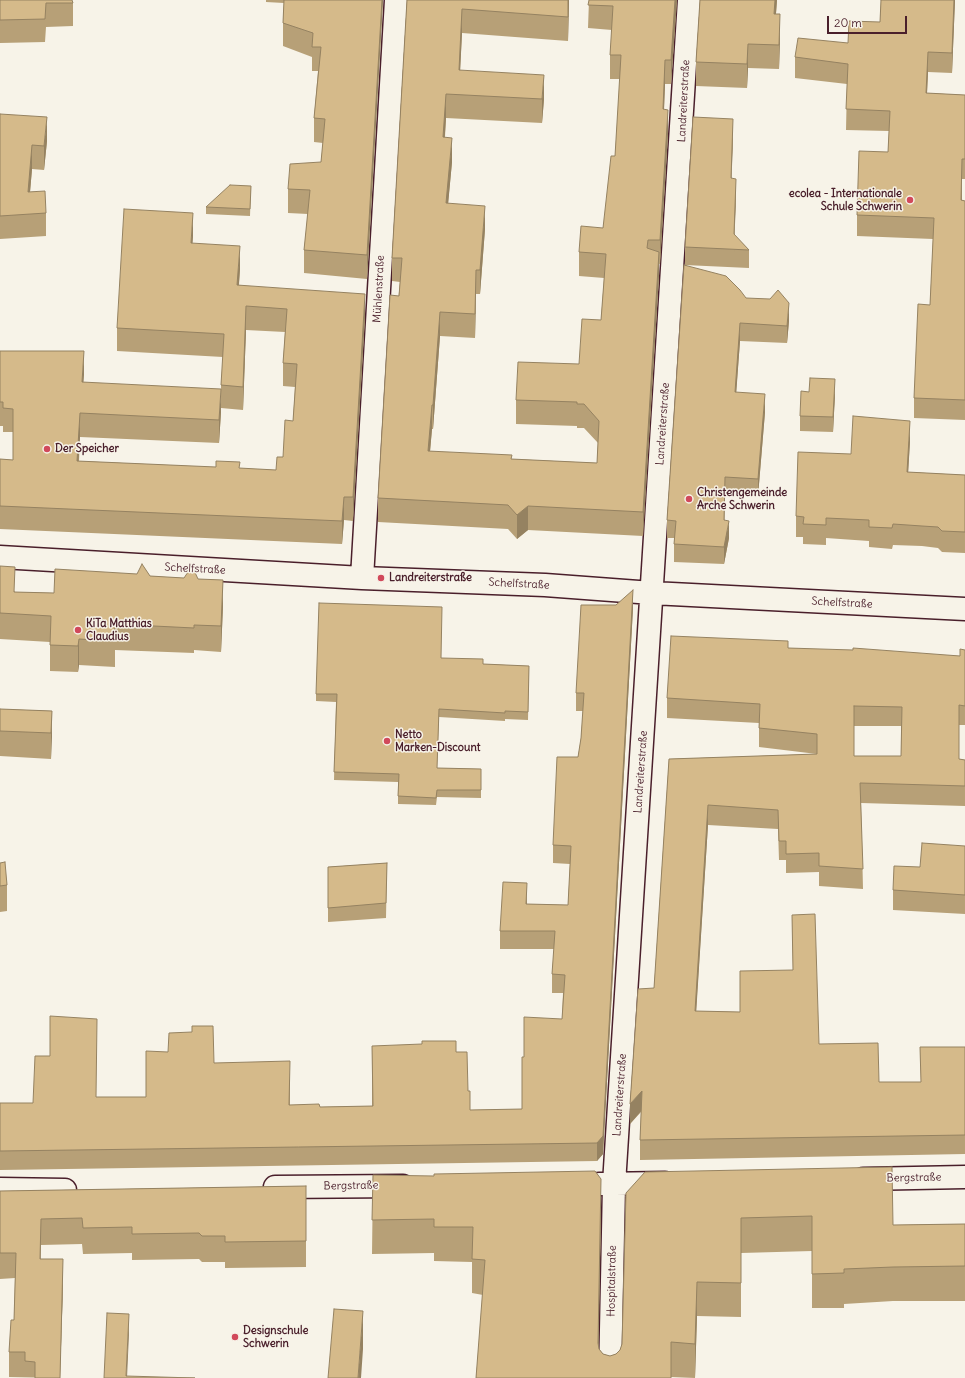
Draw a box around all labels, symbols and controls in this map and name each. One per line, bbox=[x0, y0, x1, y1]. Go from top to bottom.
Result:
scale bar bbox=[829, 8, 909, 34]
text: 20 m bbox=[834, 15, 862, 30]
street label: Landreiterstraße bbox=[675, 59, 693, 143]
place label: ecolea - Internationale Schule Schwerin bbox=[789, 187, 902, 213]
marker: ecolea - Internationale Schule Schwerin bbox=[905, 195, 915, 205]
street label: Mühlenstraße bbox=[371, 255, 387, 323]
street label: Landreiterstraße bbox=[654, 382, 672, 466]
place label: Der Speicher bbox=[55, 442, 119, 456]
marker: Der Speicher bbox=[42, 444, 52, 454]
place label: Christengemeinde Arche Schwerin bbox=[697, 486, 787, 512]
marker: Christengemeinde Arche Schwerin bbox=[684, 494, 694, 504]
street label: Schelfstraße bbox=[164, 561, 226, 577]
place label: Landreiterstraße bbox=[389, 571, 472, 585]
marker: Landreiterstraße bbox=[376, 573, 386, 583]
street label: Schelfstraße bbox=[488, 576, 550, 592]
street label: Schelfstraße bbox=[811, 595, 873, 611]
place label: KiTa Matthias Claudius bbox=[86, 617, 152, 643]
marker: KiTa Matthias Claudius bbox=[73, 625, 83, 635]
place label: Netto Marken-Discount bbox=[395, 728, 480, 754]
street label: Landreiterstraße bbox=[632, 730, 650, 814]
marker: Netto Marken-Discount bbox=[382, 736, 392, 746]
street label: Landreiterstraße bbox=[611, 1053, 629, 1137]
street label: Bergstraße bbox=[886, 1171, 942, 1185]
street label: Bergstraße bbox=[323, 1179, 379, 1193]
street label: Hospitalstraße bbox=[605, 1245, 619, 1317]
place label: Designschule Schwerin bbox=[243, 1324, 308, 1350]
marker: Designschule Schwerin bbox=[230, 1332, 240, 1342]

